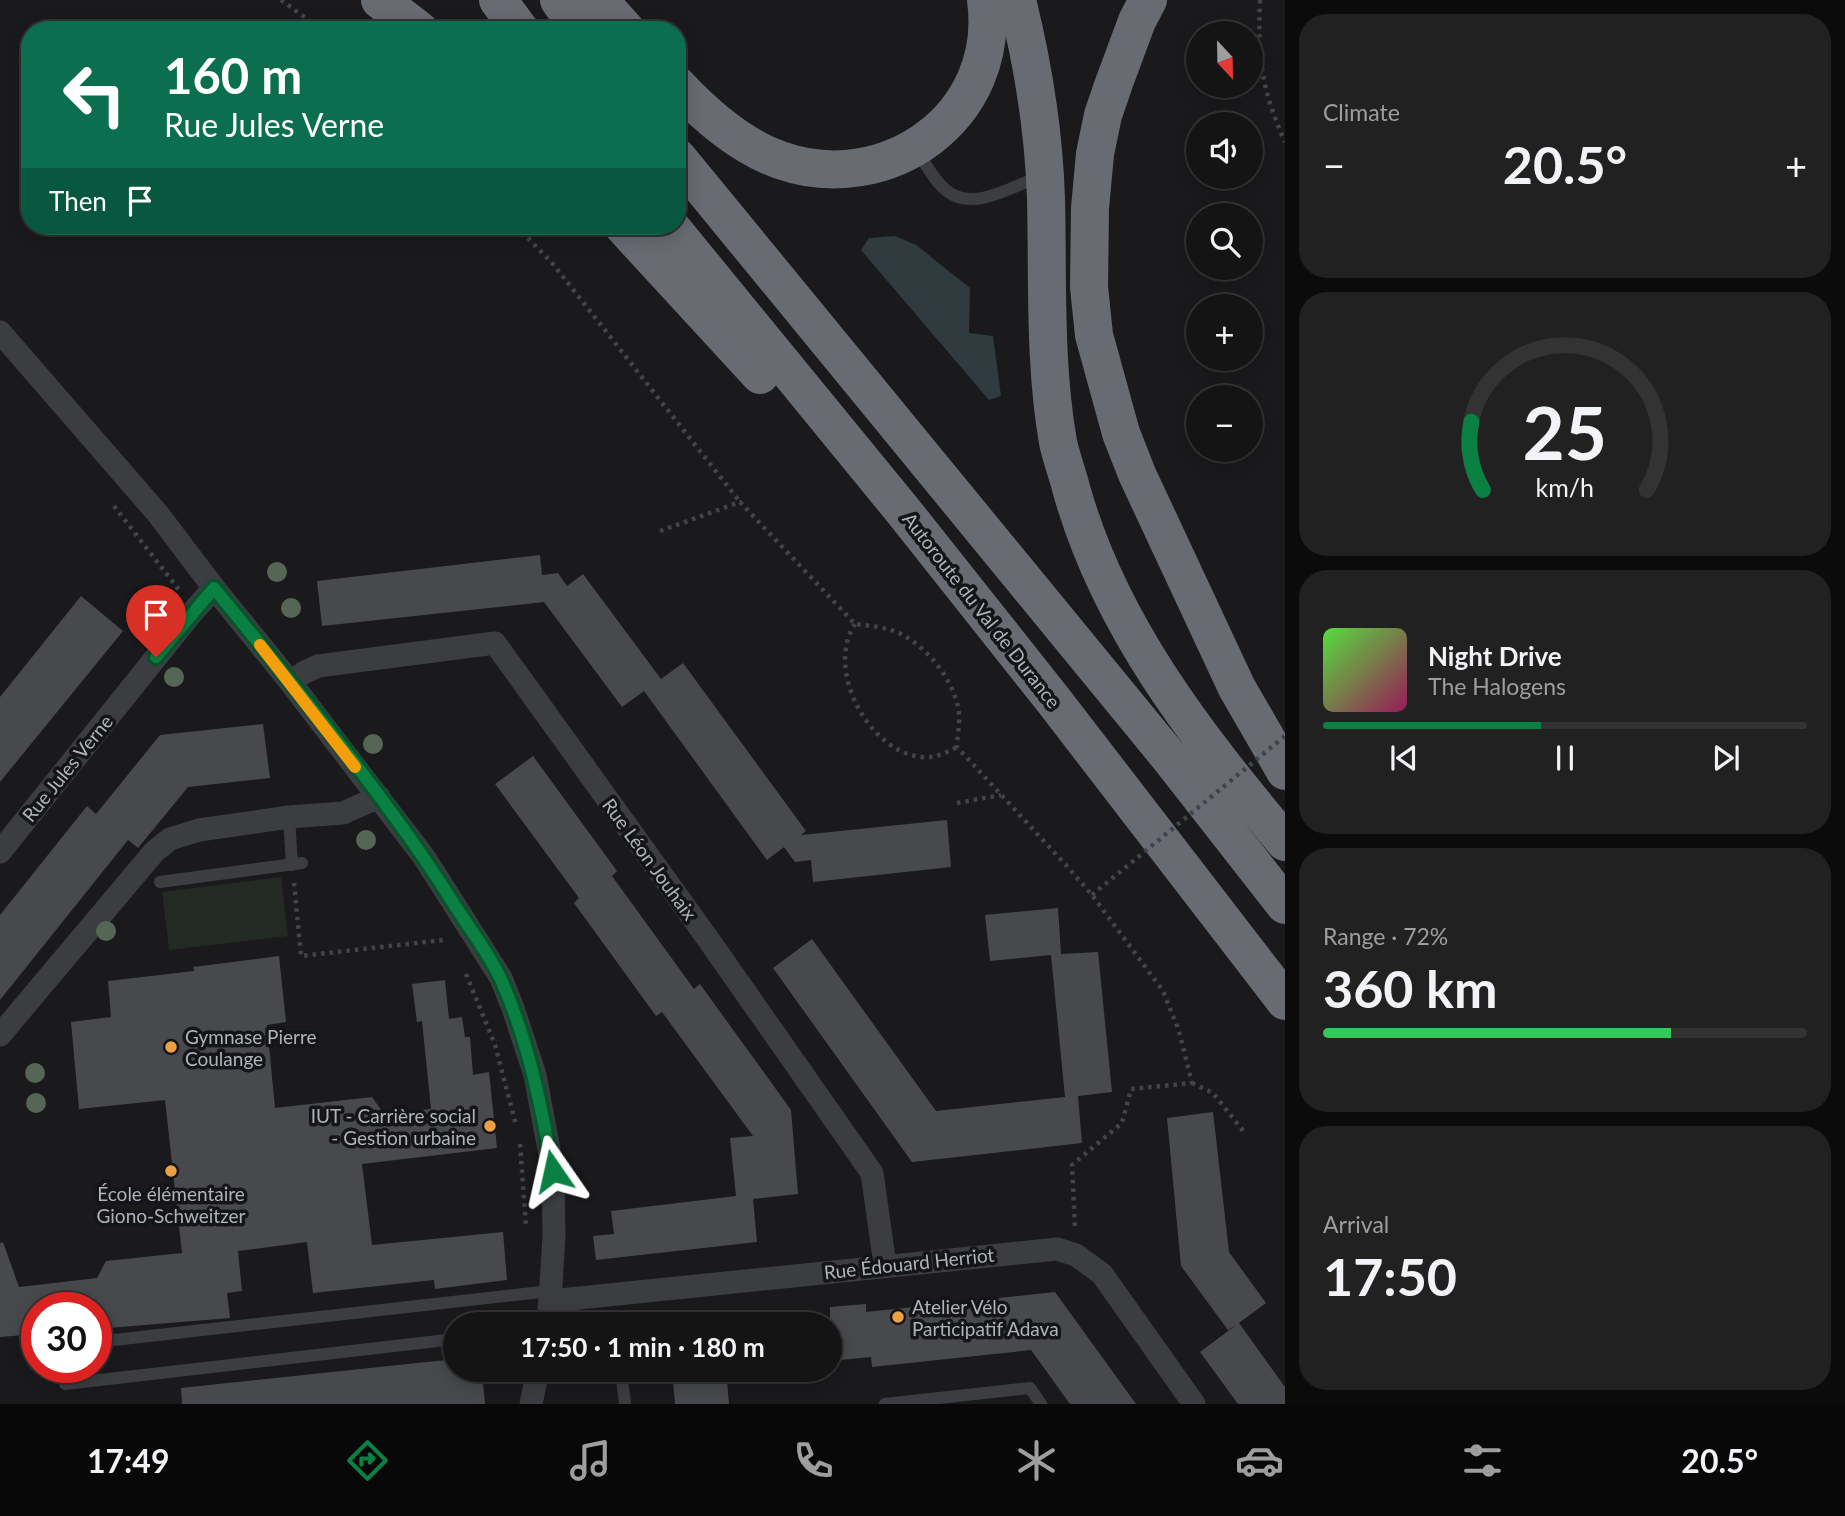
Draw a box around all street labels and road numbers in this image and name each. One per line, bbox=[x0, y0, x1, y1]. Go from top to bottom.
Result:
street label: Autoroute du Val de Durance bbox=[898, 508, 1066, 712]
street label: Rue Jules Verne bbox=[17, 710, 117, 826]
street label: Rue Léon Jouhaix bbox=[598, 794, 702, 925]
street label: Rue Édouard Herriot bbox=[823, 1243, 995, 1283]

